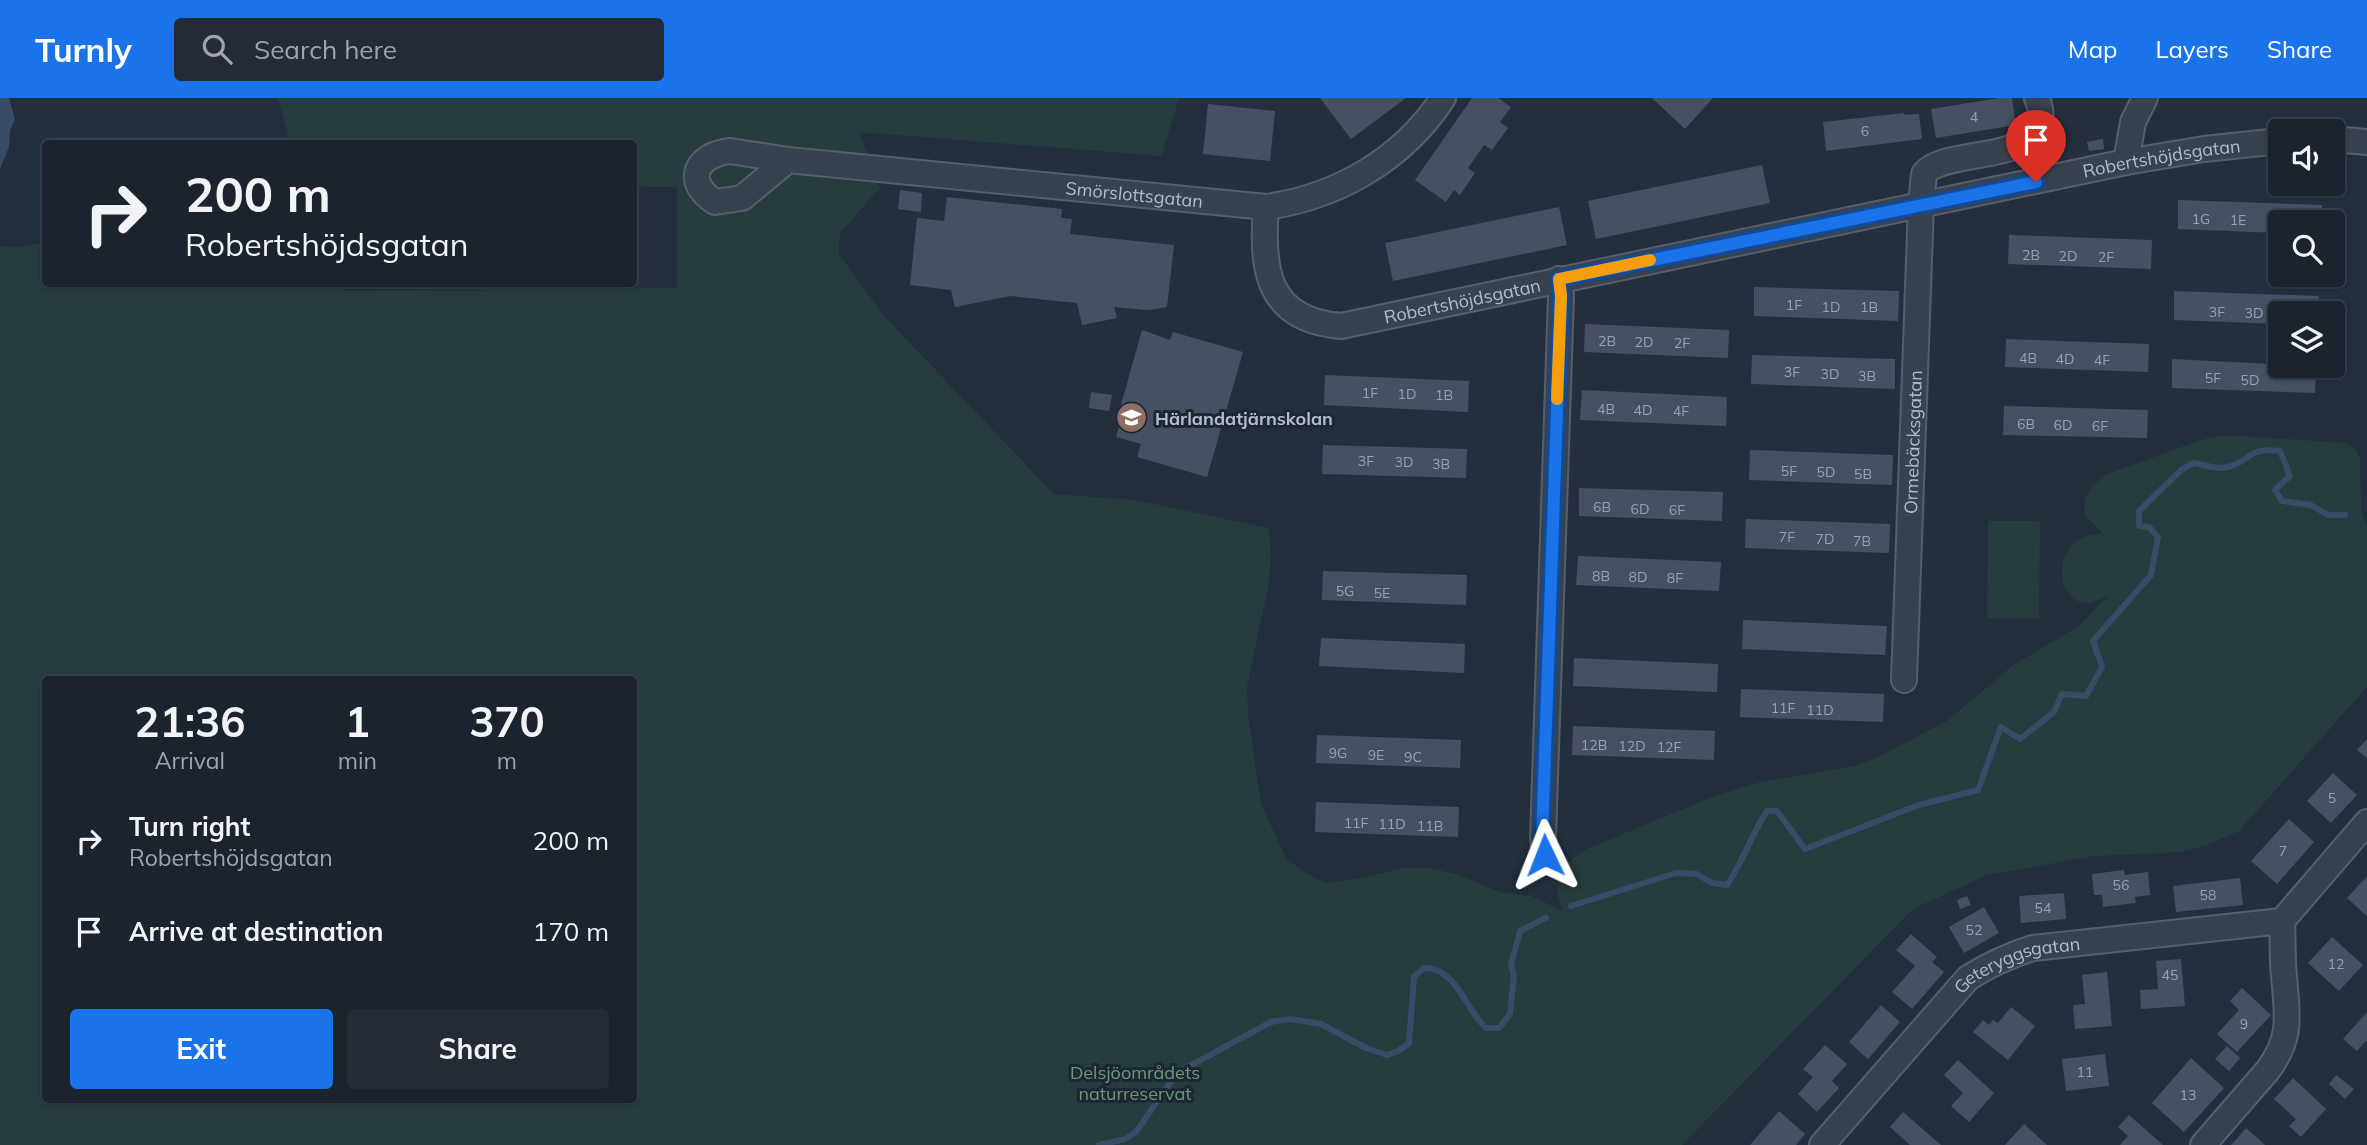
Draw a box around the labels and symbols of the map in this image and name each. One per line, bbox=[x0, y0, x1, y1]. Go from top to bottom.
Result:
house number: 4 bbox=[1970, 108, 1979, 126]
pin bbox=[2006, 110, 2066, 182]
house number: 6 bbox=[1861, 122, 1869, 140]
street label: Robertshöjdsgatan bbox=[2081, 134, 2242, 182]
street label: Smörslottsgatan bbox=[1065, 176, 1204, 212]
house number: 1G bbox=[2192, 210, 2210, 228]
house number: 1E bbox=[2230, 211, 2246, 229]
house number: 2B bbox=[2022, 246, 2040, 264]
house number: 2D bbox=[2059, 247, 2077, 265]
house number: 2F bbox=[2098, 248, 2114, 266]
street label: Robertshöjdsgatan bbox=[1382, 273, 1543, 328]
house number: 1F bbox=[1786, 296, 1802, 314]
house number: 1D bbox=[1822, 298, 1840, 316]
house number: 1B bbox=[1860, 298, 1878, 316]
house number: 3F bbox=[2209, 303, 2225, 321]
house number: 3D bbox=[2245, 304, 2263, 322]
house number: 2B bbox=[1598, 332, 1616, 350]
house number: 2D bbox=[1635, 333, 1653, 351]
house number: 2F bbox=[1674, 334, 1690, 352]
house number: 4B bbox=[2019, 349, 2037, 367]
house number: 4D bbox=[2056, 350, 2074, 368]
house number: 4F bbox=[2094, 351, 2110, 369]
house number: 3F bbox=[1784, 363, 1800, 381]
house number: 3D bbox=[1821, 365, 1839, 383]
house number: 3B bbox=[1858, 367, 1876, 385]
house number: 5F bbox=[2205, 369, 2221, 387]
street label: Ormebäcksgatan bbox=[1898, 370, 1927, 515]
house number: 5D bbox=[2241, 371, 2259, 389]
house number: 1F bbox=[1362, 384, 1378, 402]
house number: 1D bbox=[1398, 385, 1416, 403]
house number: 1B bbox=[1435, 386, 1453, 404]
house number: 4B bbox=[1597, 400, 1615, 418]
school or university icon: Härlandatjärnskolan bbox=[1115, 401, 1149, 435]
house number: 4D bbox=[1634, 401, 1652, 419]
house number: 4F bbox=[1673, 402, 1689, 420]
place label: Härlandatjärnskolan bbox=[1155, 407, 1333, 430]
house number: 6B bbox=[2017, 415, 2035, 433]
house number: 6D bbox=[2054, 416, 2072, 434]
house number: 6F bbox=[2092, 417, 2108, 435]
house number: 3F bbox=[1358, 452, 1374, 470]
house number: 3D bbox=[1395, 453, 1413, 471]
house number: 3B bbox=[1432, 455, 1450, 473]
house number: 5F bbox=[1781, 462, 1797, 480]
house number: 5D bbox=[1817, 463, 1835, 481]
house number: 5B bbox=[1854, 465, 1872, 483]
house number: 6B bbox=[1593, 498, 1611, 516]
house number: 6D bbox=[1631, 500, 1649, 518]
house number: 6F bbox=[1669, 501, 1685, 519]
house number: 7F bbox=[1779, 528, 1795, 546]
house number: 7D bbox=[1816, 530, 1834, 548]
house number: 7B bbox=[1853, 532, 1871, 550]
house number: 8B bbox=[1592, 567, 1610, 585]
house number: 8D bbox=[1629, 568, 1647, 586]
house number: 8F bbox=[1667, 569, 1683, 587]
house number: 5G bbox=[1336, 582, 1354, 600]
house number: 5E bbox=[1374, 584, 1390, 602]
house number: 11F bbox=[1771, 699, 1795, 717]
house number: 11D bbox=[1806, 701, 1834, 719]
house number: 12B bbox=[1581, 736, 1607, 754]
house number: 12D bbox=[1618, 737, 1646, 755]
house number: 12F bbox=[1657, 738, 1681, 756]
house number: 9G bbox=[1329, 744, 1347, 762]
house number: 9E bbox=[1368, 746, 1384, 764]
house number: 9C bbox=[1404, 748, 1422, 766]
house number: 5 bbox=[2328, 789, 2336, 807]
house number: 11F bbox=[1344, 814, 1368, 832]
house number: 11D bbox=[1378, 815, 1406, 833]
house number: 11B bbox=[1417, 817, 1443, 835]
position arrow bbox=[1508, 818, 1582, 892]
house number: 7 bbox=[2279, 842, 2287, 860]
house number: 56 bbox=[2113, 876, 2129, 894]
house number: 58 bbox=[2200, 886, 2216, 904]
house number: 54 bbox=[2035, 899, 2052, 917]
house number: 52 bbox=[1966, 921, 1982, 939]
street label: Geteryggsgatan bbox=[1948, 931, 2081, 998]
house number: 12 bbox=[2328, 955, 2344, 973]
house number: 45 bbox=[2162, 966, 2178, 984]
house number: 9 bbox=[2240, 1015, 2248, 1033]
park label: Delsjöområdets naturreservat bbox=[1070, 1061, 1200, 1105]
house number: 11 bbox=[2077, 1063, 2093, 1081]
house number: 13 bbox=[2180, 1086, 2196, 1104]

